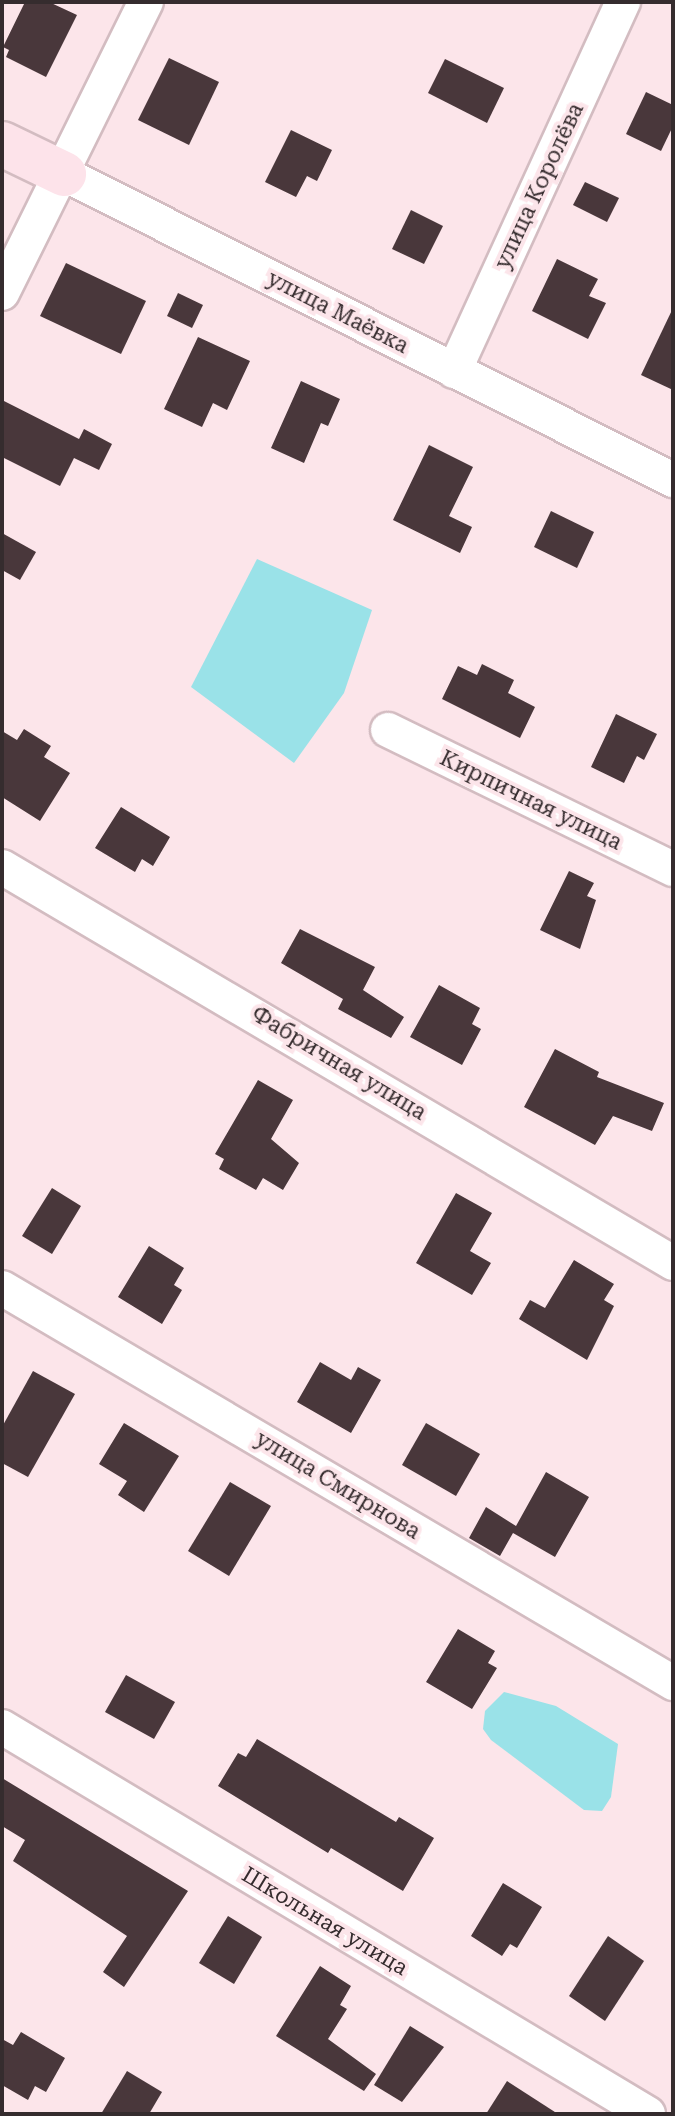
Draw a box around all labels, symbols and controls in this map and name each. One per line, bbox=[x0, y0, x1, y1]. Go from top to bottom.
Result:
street label: улица Королёва bbox=[489, 99, 589, 273]
street label: улица Маёвка bbox=[263, 265, 413, 359]
street label: Кирпичная улица bbox=[436, 744, 626, 856]
street label: Фабричная улица bbox=[247, 1000, 431, 1126]
street label: улица Смирнова bbox=[251, 1425, 425, 1545]
street label: Школьная улица bbox=[237, 1861, 413, 1981]

